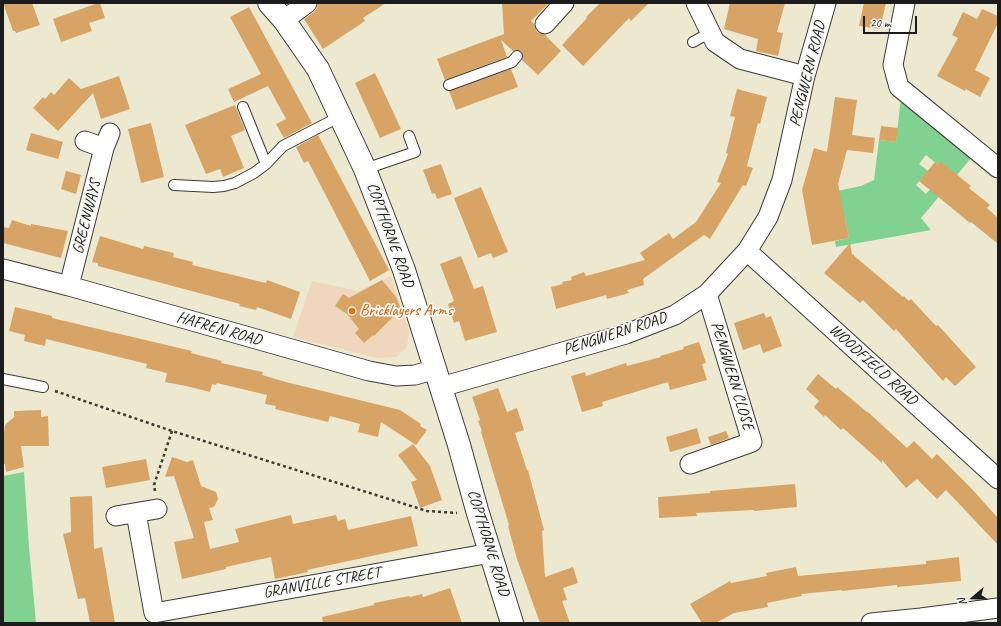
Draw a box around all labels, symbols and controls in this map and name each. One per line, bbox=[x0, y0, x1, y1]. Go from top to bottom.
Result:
scale bar bbox=[865, 8, 919, 34]
text: 20 m bbox=[870, 15, 890, 31]
street label: PENGWERN ROAD bbox=[786, 19, 830, 129]
street label: GREENWAYS bbox=[69, 178, 105, 256]
street label: COPTHORNE ROAD bbox=[362, 180, 418, 290]
place label: Bricklayers Arms bbox=[360, 301, 452, 321]
marker: Bricklayers Arms bbox=[347, 306, 357, 316]
street label: HAFREN ROAD bbox=[174, 308, 264, 350]
street label: PENGWERN ROAD bbox=[561, 308, 669, 360]
street label: PENGWERN CLOSE bbox=[706, 320, 758, 432]
street label: WOODFIELD ROAD bbox=[825, 320, 921, 410]
street label: COPTHORNE ROAD bbox=[463, 488, 513, 598]
street label: GRANVILLE STREET bbox=[262, 563, 382, 603]
north arrow bbox=[953, 578, 993, 618]
text: N bbox=[954, 597, 969, 608]

